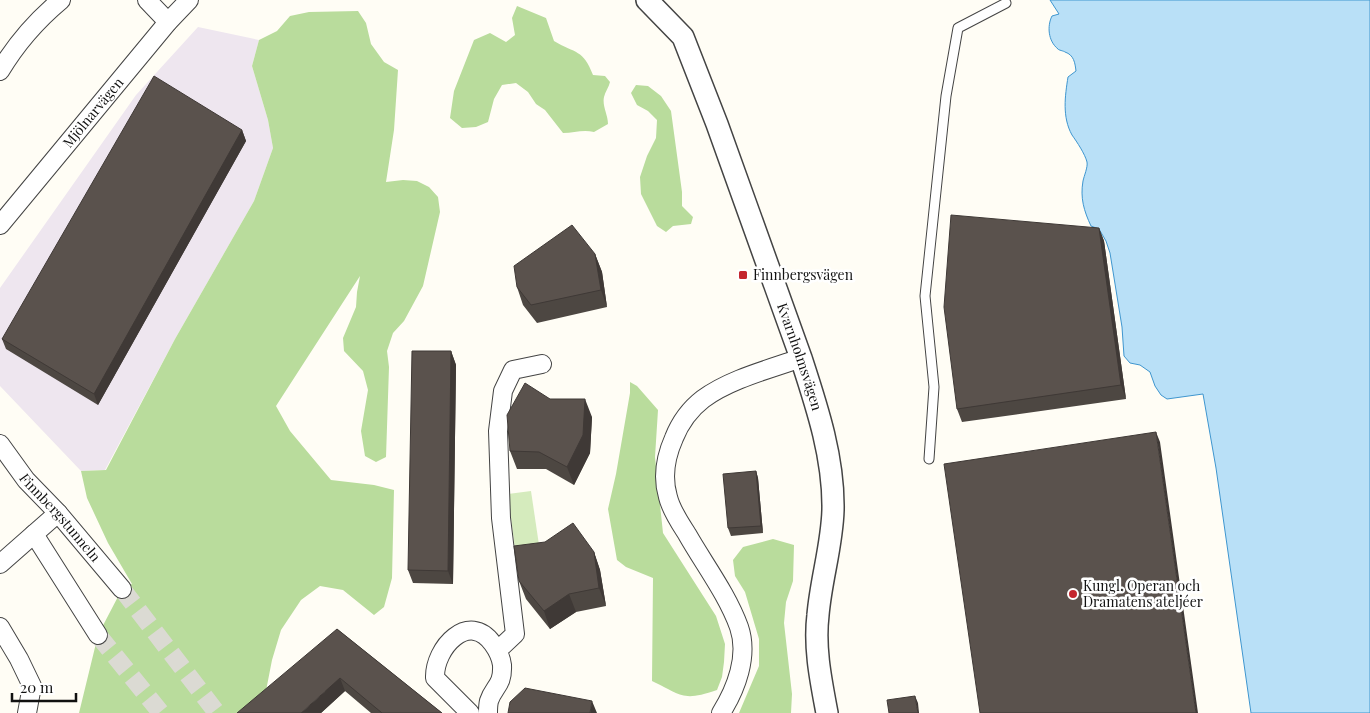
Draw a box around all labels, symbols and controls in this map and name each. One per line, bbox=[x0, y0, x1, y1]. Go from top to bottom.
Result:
street label: Mjölnarvägen bbox=[58, 73, 128, 151]
place label: Finnbergsvägen bbox=[753, 265, 854, 284]
marker: Finnbergsvägen bbox=[737, 269, 749, 281]
street label: Kvarnholmsvägen bbox=[773, 300, 827, 413]
street label: Finnbergstunneln bbox=[15, 469, 105, 566]
place label: Kungl. Operan och Dramatens ateljéer bbox=[1083, 576, 1204, 611]
marker: Kungl. Operan och Dramatens ateljéer bbox=[1067, 588, 1079, 600]
scale bar bbox=[12, 670, 76, 702]
text: 20 m bbox=[20, 677, 54, 697]

